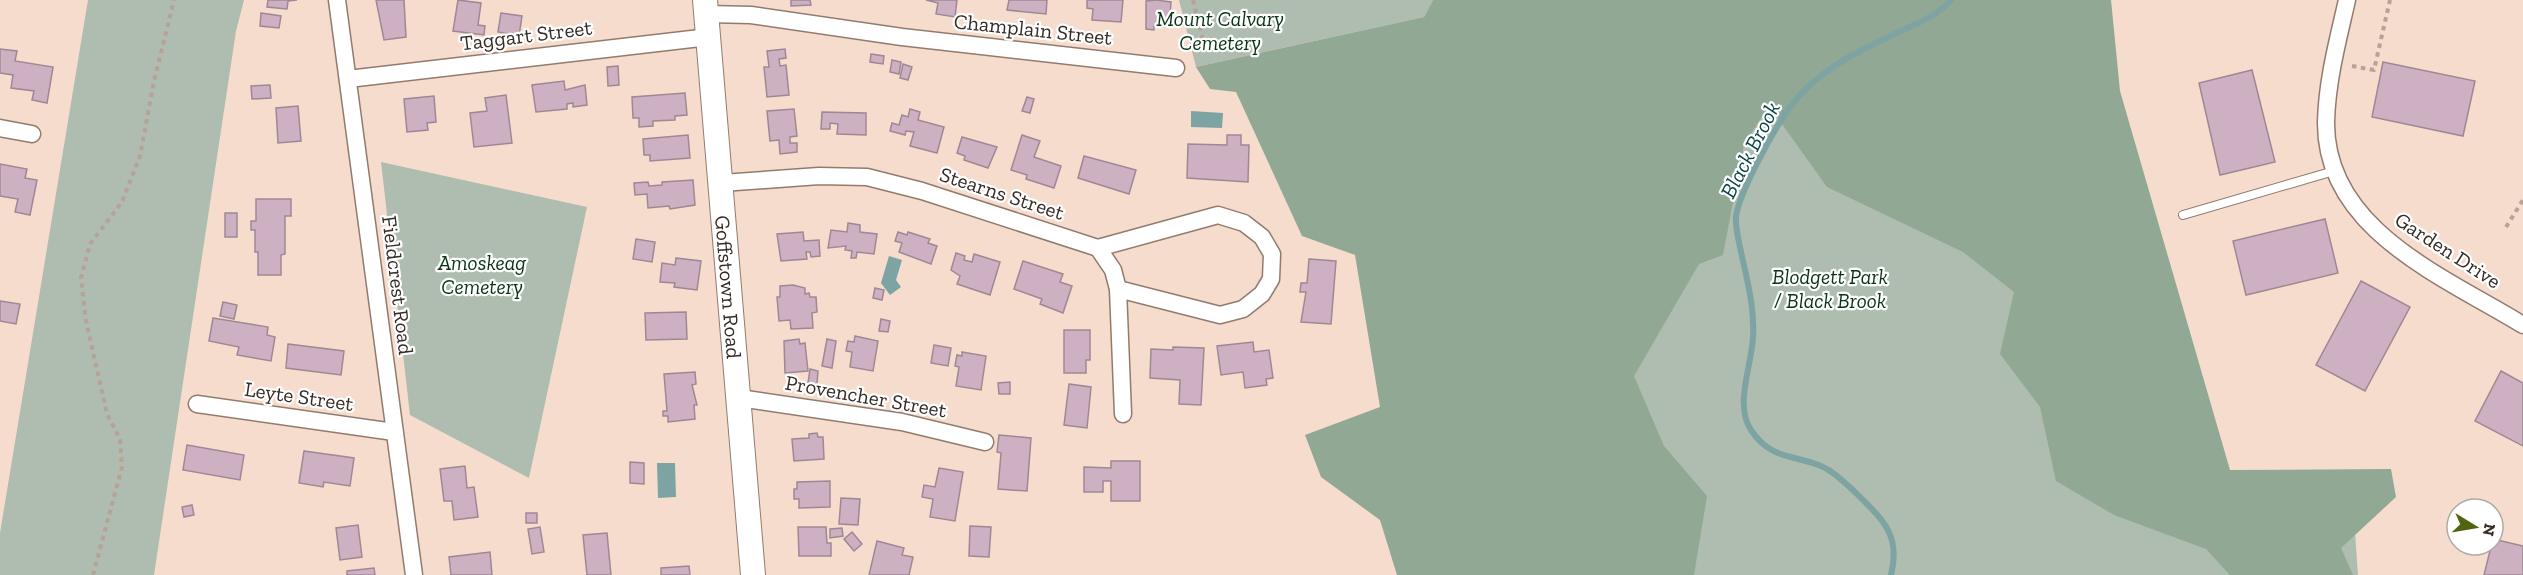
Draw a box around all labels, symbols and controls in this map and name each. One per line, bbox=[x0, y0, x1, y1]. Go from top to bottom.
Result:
park label: Mount Calvary Cemetery bbox=[1156, 6, 1284, 55]
street label: Champlain Street bbox=[953, 8, 1114, 50]
street label: Taggart Street bbox=[459, 14, 593, 55]
water label: Black Brook bbox=[1714, 97, 1786, 203]
street label: Stearns Street bbox=[937, 161, 1067, 225]
street label: Garden Drive bbox=[2390, 207, 2506, 294]
street label: Fieldcrest Road bbox=[377, 214, 419, 356]
street label: Goffstown Road bbox=[711, 214, 747, 360]
park label: Amoskeag Cemetery bbox=[437, 250, 526, 299]
park label: Blodgett Park / Black Brook bbox=[1772, 264, 1888, 313]
street label: Provencher Street bbox=[783, 369, 949, 423]
street label: Leyte Street bbox=[243, 376, 355, 416]
north arrow bbox=[2445, 497, 2505, 557]
text: N bbox=[2479, 522, 2500, 538]

